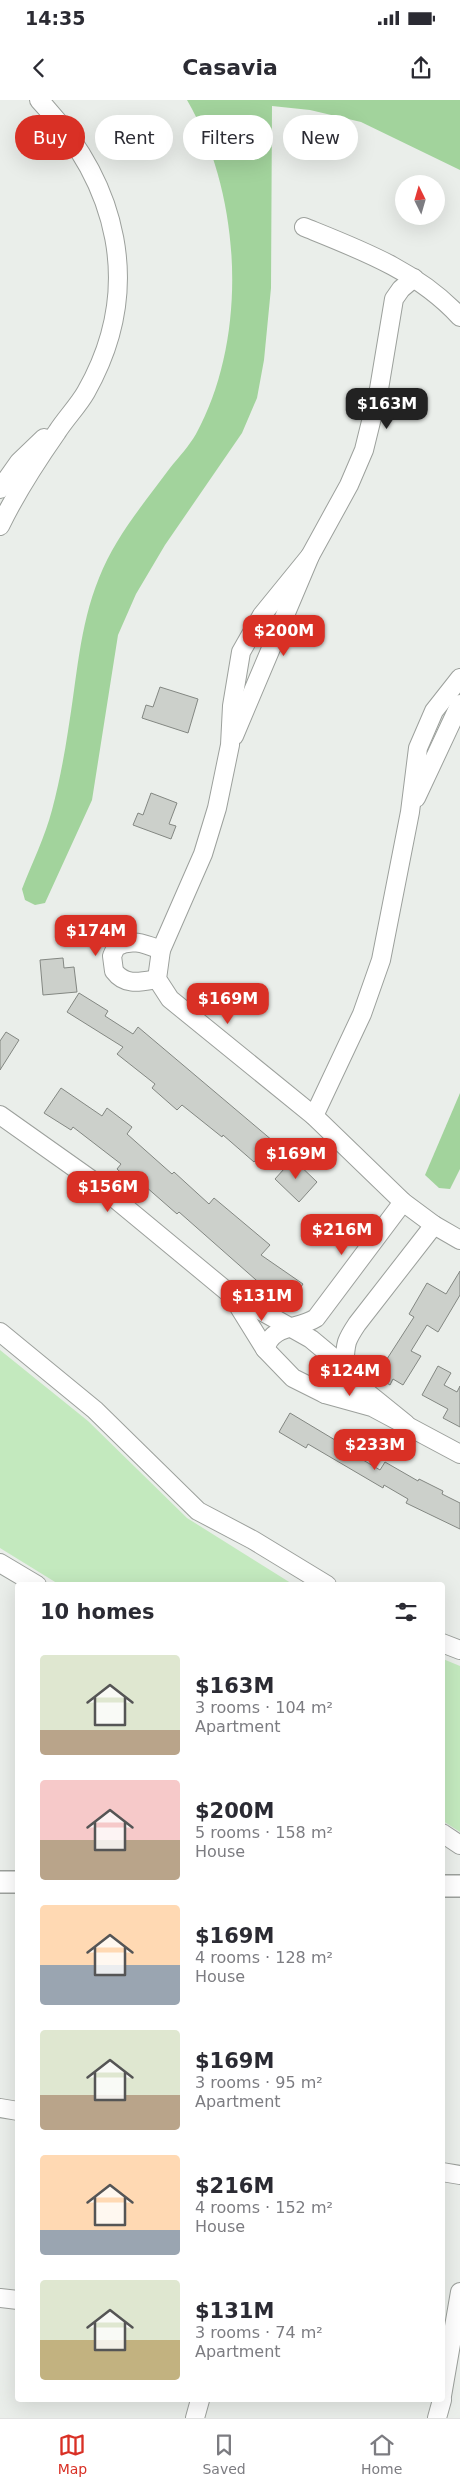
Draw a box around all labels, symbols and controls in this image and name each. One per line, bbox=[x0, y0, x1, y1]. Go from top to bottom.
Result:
text: 14:35 bbox=[25, 7, 85, 29]
icon: back bbox=[25, 54, 53, 82]
icon: share bbox=[407, 54, 435, 82]
text: Casavia bbox=[182, 55, 278, 80]
chip: Buy bbox=[15, 115, 85, 160]
chip: Rent bbox=[95, 115, 173, 160]
chip: Filters bbox=[183, 115, 273, 160]
chip: New bbox=[283, 115, 358, 160]
north arrow bbox=[395, 175, 445, 225]
map controls bbox=[395, 175, 445, 225]
pin: $163M bbox=[352, 388, 422, 430]
text: $163M bbox=[357, 394, 417, 413]
pin: $200M bbox=[249, 614, 319, 657]
text: $200M bbox=[254, 621, 314, 640]
pin: $174M bbox=[61, 914, 131, 957]
text: $174M bbox=[66, 921, 126, 940]
pin: $169M bbox=[193, 982, 263, 1025]
text: $169M bbox=[198, 989, 258, 1008]
pin: $169M bbox=[261, 1138, 331, 1180]
text: $169M bbox=[266, 1144, 326, 1163]
pin: $156M bbox=[73, 1170, 143, 1213]
text: $156M bbox=[78, 1177, 138, 1196]
pin: $216M bbox=[307, 1214, 377, 1256]
text: $216M bbox=[312, 1220, 372, 1239]
pin: $131M bbox=[227, 1280, 297, 1322]
text: $131M bbox=[232, 1286, 292, 1305]
pin: $124M bbox=[315, 1354, 385, 1397]
text: $124M bbox=[320, 1361, 380, 1380]
pin: $233M bbox=[340, 1428, 410, 1471]
text: $233M bbox=[345, 1435, 405, 1454]
icon: filters bbox=[392, 1598, 420, 1626]
text: 10 homes bbox=[40, 1600, 155, 1624]
text: $163M bbox=[195, 1674, 274, 1698]
icon: home bbox=[80, 1675, 140, 1735]
text: 3 rooms · 104 m² bbox=[195, 1698, 333, 1717]
text: Apartment bbox=[195, 1717, 281, 1736]
text: $200M bbox=[195, 1799, 274, 1823]
icon: home bbox=[80, 1800, 140, 1860]
text: 5 rooms · 158 m² bbox=[195, 1823, 333, 1842]
text: House bbox=[195, 1842, 245, 1861]
text: $169M bbox=[195, 1924, 274, 1948]
icon: home bbox=[80, 1925, 140, 1985]
text: 4 rooms · 128 m² bbox=[195, 1948, 333, 1967]
text: House bbox=[195, 1967, 245, 1986]
text: $169M bbox=[195, 2049, 274, 2073]
icon: home bbox=[80, 2050, 140, 2110]
text: 3 rooms · 95 m² bbox=[195, 2073, 323, 2092]
text: Apartment bbox=[195, 2092, 281, 2111]
text: $216M bbox=[195, 2174, 274, 2198]
icon: home bbox=[80, 2175, 140, 2235]
text: 4 rooms · 152 m² bbox=[195, 2198, 333, 2217]
text: House bbox=[195, 2217, 245, 2236]
text: $131M bbox=[195, 2299, 274, 2323]
icon: home bbox=[80, 2300, 140, 2360]
text: 3 rooms · 74 m² bbox=[195, 2323, 323, 2342]
text: Apartment bbox=[195, 2342, 281, 2361]
tab: Map bbox=[58, 2431, 87, 2477]
tab: Saved bbox=[202, 2431, 246, 2477]
tab: Home bbox=[361, 2431, 402, 2477]

